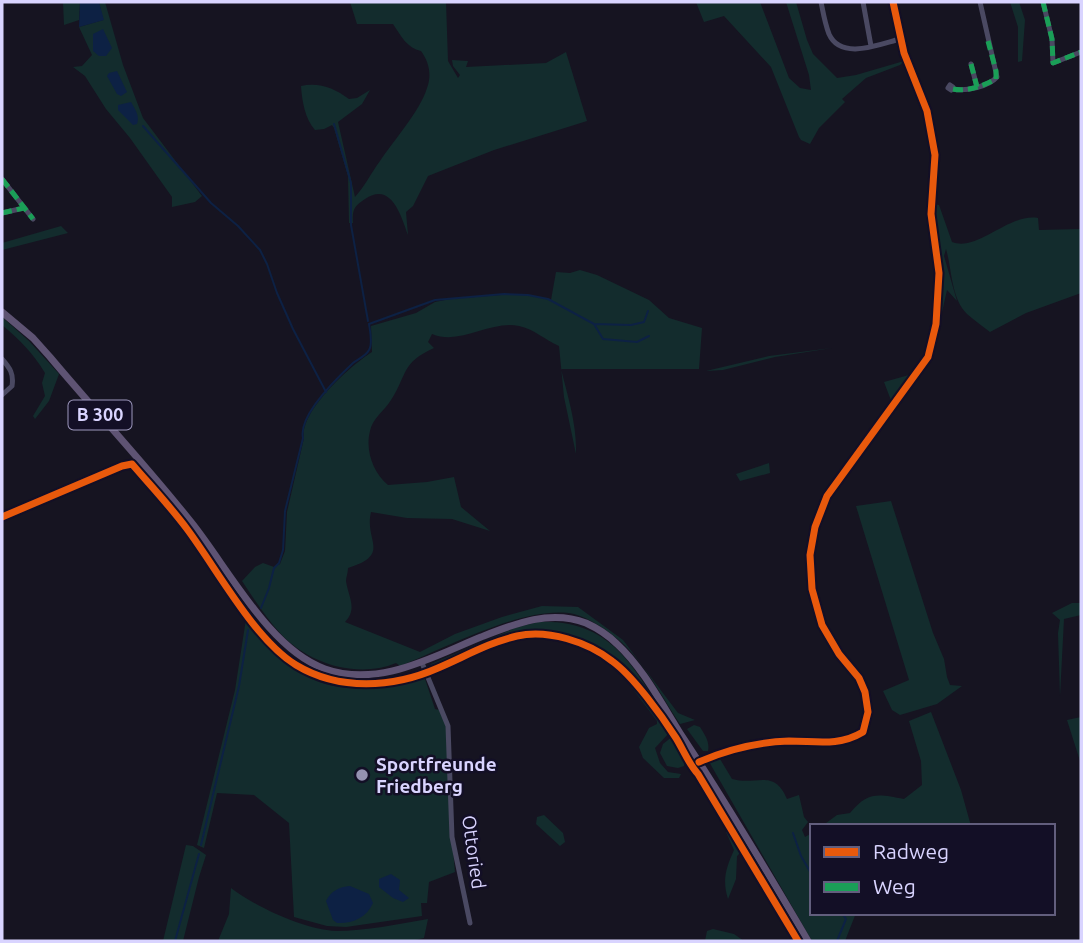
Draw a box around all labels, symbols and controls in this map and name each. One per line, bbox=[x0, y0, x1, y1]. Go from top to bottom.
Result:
road number: B 300 bbox=[68, 400, 132, 430]
place label: Sportfreunde Friedberg bbox=[376, 753, 497, 797]
marker: Sportfreunde Friedberg bbox=[354, 767, 370, 783]
street label: Ottoried bbox=[458, 814, 490, 890]
legend bbox=[810, 824, 1055, 915]
text: Radweg bbox=[873, 839, 949, 863]
text: Weg bbox=[873, 874, 916, 898]

